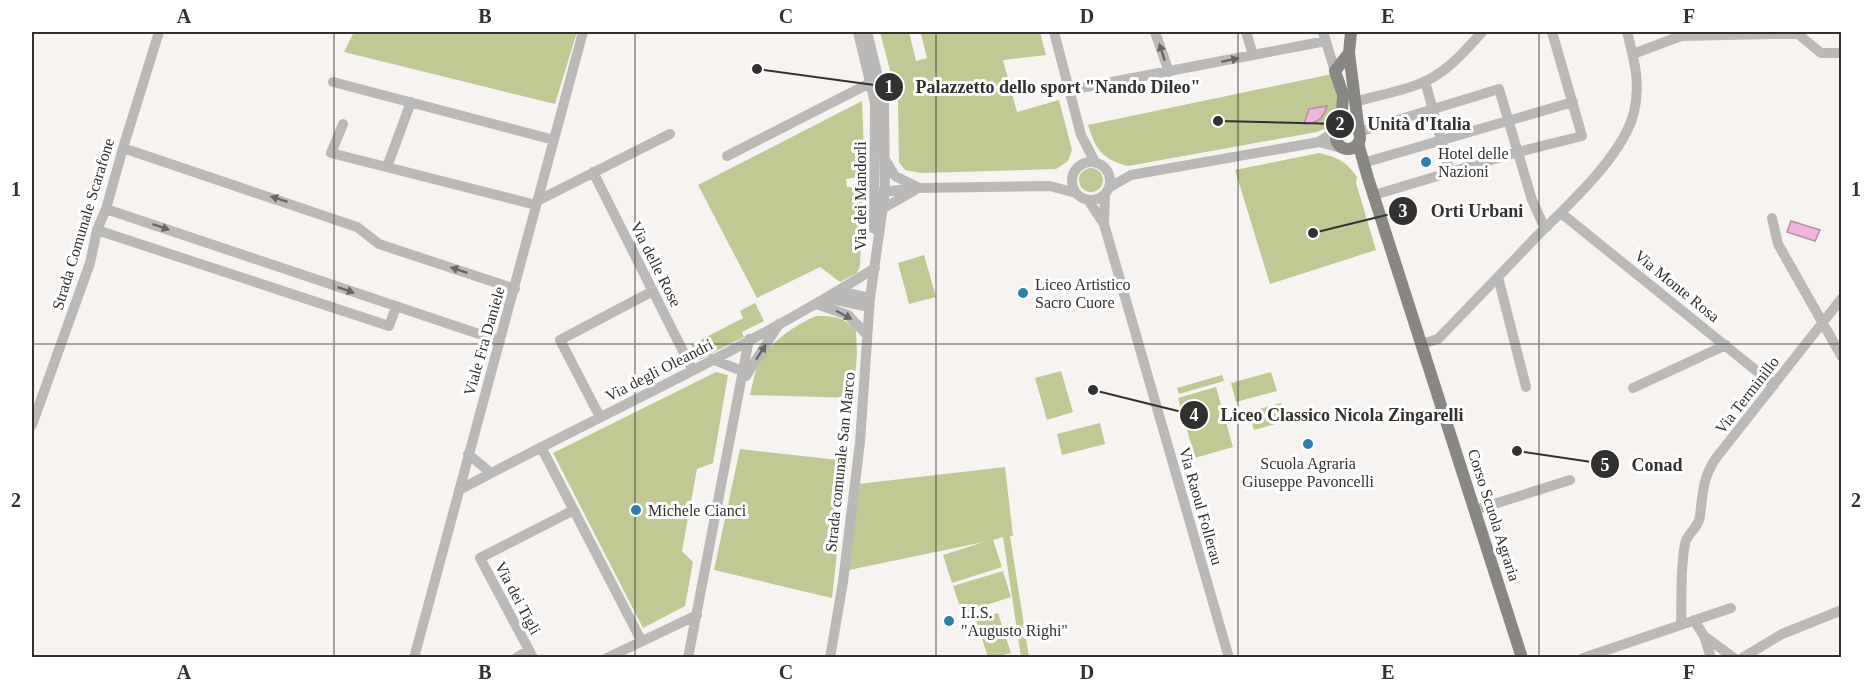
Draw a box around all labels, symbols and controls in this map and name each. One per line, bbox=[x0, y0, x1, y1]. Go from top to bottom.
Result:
text: A bbox=[177, 5, 192, 27]
text: B bbox=[478, 5, 492, 27]
text: C bbox=[779, 5, 793, 27]
text: D bbox=[1080, 5, 1094, 27]
text: E bbox=[1381, 5, 1395, 27]
text: F bbox=[1683, 5, 1695, 27]
one-way arrow bbox=[1157, 43, 1166, 61]
one-way arrow bbox=[1221, 54, 1240, 64]
callout: Palazzetto dello sport "Nando Dileo" bbox=[874, 69, 1213, 105]
text: 1 bbox=[885, 77, 894, 97]
text: Palazzetto dello sport "Nando Dileo" bbox=[916, 77, 1200, 97]
callout: Unità d'Italia bbox=[1325, 106, 1483, 142]
text: 2 bbox=[1336, 114, 1345, 134]
text: Unità d'Italia bbox=[1367, 114, 1471, 134]
street label: Strada Comunale Scarafone bbox=[49, 136, 117, 312]
street label: Via dei Mandorli bbox=[852, 141, 869, 251]
place label: Hotel delle Nazioni bbox=[1438, 145, 1509, 180]
marker: Hotel delle Nazioni bbox=[1419, 155, 1433, 169]
text: 1 bbox=[11, 178, 21, 200]
text: 1 bbox=[1851, 178, 1861, 200]
callout: Orti Urbani bbox=[1388, 193, 1535, 229]
one-way arrow bbox=[270, 194, 288, 204]
text: 3 bbox=[1399, 201, 1408, 221]
text: Orti Urbani bbox=[1431, 201, 1523, 221]
street label: Via delle Rose bbox=[627, 219, 685, 309]
one-way arrow bbox=[152, 223, 170, 233]
street label: Via Monte Rosa bbox=[1631, 247, 1723, 325]
one-way arrow bbox=[450, 265, 468, 275]
place label: Liceo Artistico Sacro Cuore bbox=[1035, 276, 1131, 311]
street label: Viale Fra Daniele bbox=[460, 284, 508, 398]
one-way arrow bbox=[337, 286, 355, 296]
marker: Liceo Artistico Sacro Cuore bbox=[1016, 286, 1030, 300]
one-way arrow bbox=[835, 310, 853, 320]
street label: Via degli Oleandri bbox=[603, 335, 716, 405]
one-way arrow bbox=[755, 344, 766, 360]
street label: Via Terminillo bbox=[1712, 353, 1782, 437]
street label: Strada comunale San Marco bbox=[822, 371, 858, 553]
callout: Liceo Classico Nicola Zingarelli bbox=[1179, 397, 1476, 433]
text: 4 bbox=[1190, 405, 1199, 425]
text: Liceo Classico Nicola Zingarelli bbox=[1220, 405, 1464, 425]
marker: Scuola Agraria Giuseppe Pavoncelli bbox=[1301, 437, 1315, 451]
street label: Via Raoul Follerau bbox=[1176, 445, 1226, 567]
callout: Conad bbox=[1590, 446, 1695, 482]
street label: Corso Scuola Agraria bbox=[1464, 447, 1523, 583]
place label: Scuola Agraria Giuseppe Pavoncelli bbox=[1242, 455, 1375, 491]
text: 5 bbox=[1601, 455, 1610, 475]
text: Conad bbox=[1631, 455, 1683, 475]
text: 2 bbox=[11, 489, 21, 511]
text: 2 bbox=[1851, 489, 1861, 511]
place label: Michele Cianci bbox=[648, 502, 747, 519]
marker: Michele Cianci bbox=[629, 503, 643, 517]
street label: Via dei Tigli bbox=[491, 559, 545, 638]
place label: I.I.S. "Augusto Righi" bbox=[961, 604, 1068, 640]
marker: I.I.S. "Augusto Righi" bbox=[942, 614, 956, 628]
text: A bbox=[177, 661, 192, 683]
text: B bbox=[478, 661, 492, 683]
text: C bbox=[779, 661, 793, 683]
text: D bbox=[1080, 661, 1094, 683]
text: E bbox=[1381, 661, 1395, 683]
text: F bbox=[1683, 661, 1695, 683]

